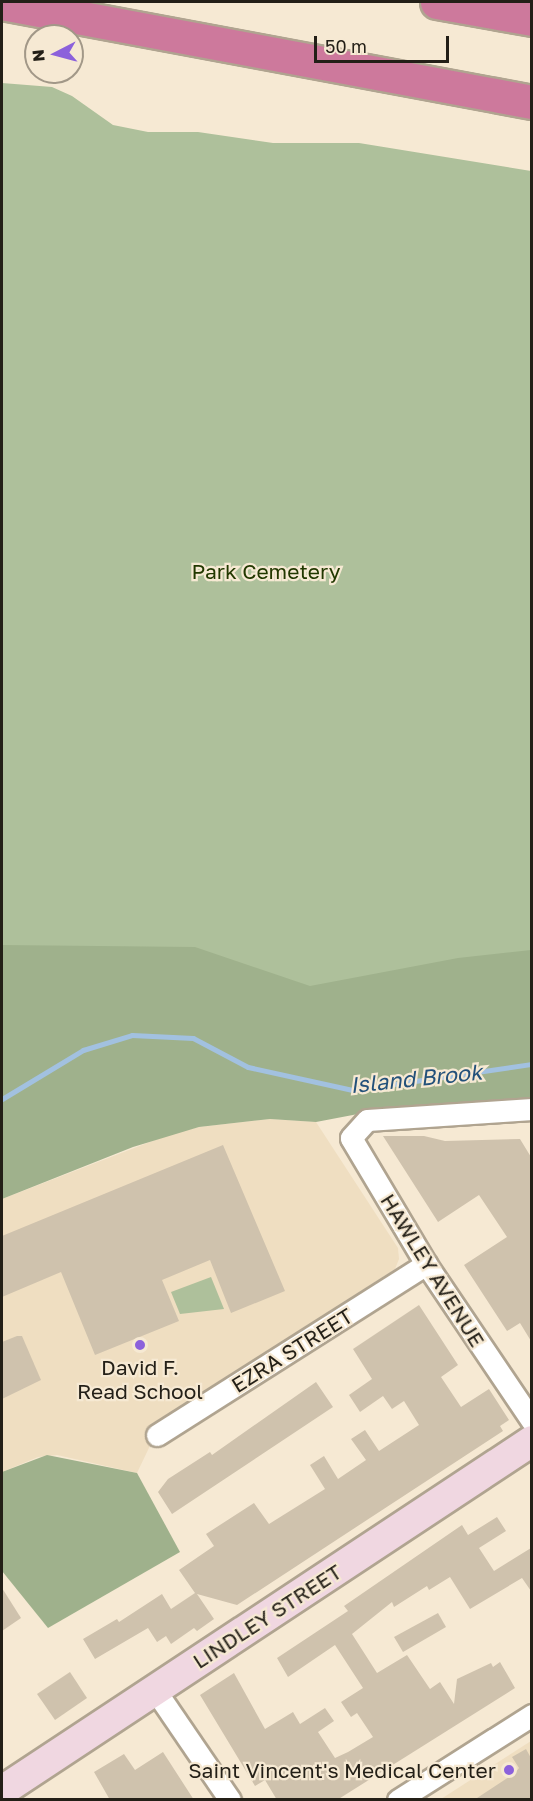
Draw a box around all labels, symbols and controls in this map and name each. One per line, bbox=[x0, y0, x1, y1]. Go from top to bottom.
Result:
north arrow bbox=[24, 24, 84, 84]
scale bar bbox=[317, 24, 452, 62]
text: 50 m bbox=[325, 35, 367, 57]
text: N bbox=[28, 49, 49, 63]
park label: Park Cemetery bbox=[191, 558, 341, 584]
water label: Island Brook bbox=[349, 1058, 483, 1098]
street label: HAWLEY AVENUE bbox=[376, 1189, 490, 1351]
street label: EZRA STREET bbox=[227, 1303, 357, 1397]
marker: David F. Read School bbox=[133, 1338, 147, 1352]
place label: David F. Read School bbox=[77, 1354, 203, 1404]
street label: LINDLEY STREET bbox=[188, 1559, 346, 1673]
place label: Saint Vincent's Medical Center bbox=[188, 1757, 496, 1783]
marker: Saint Vincent's Medical Center bbox=[500, 1761, 518, 1779]

